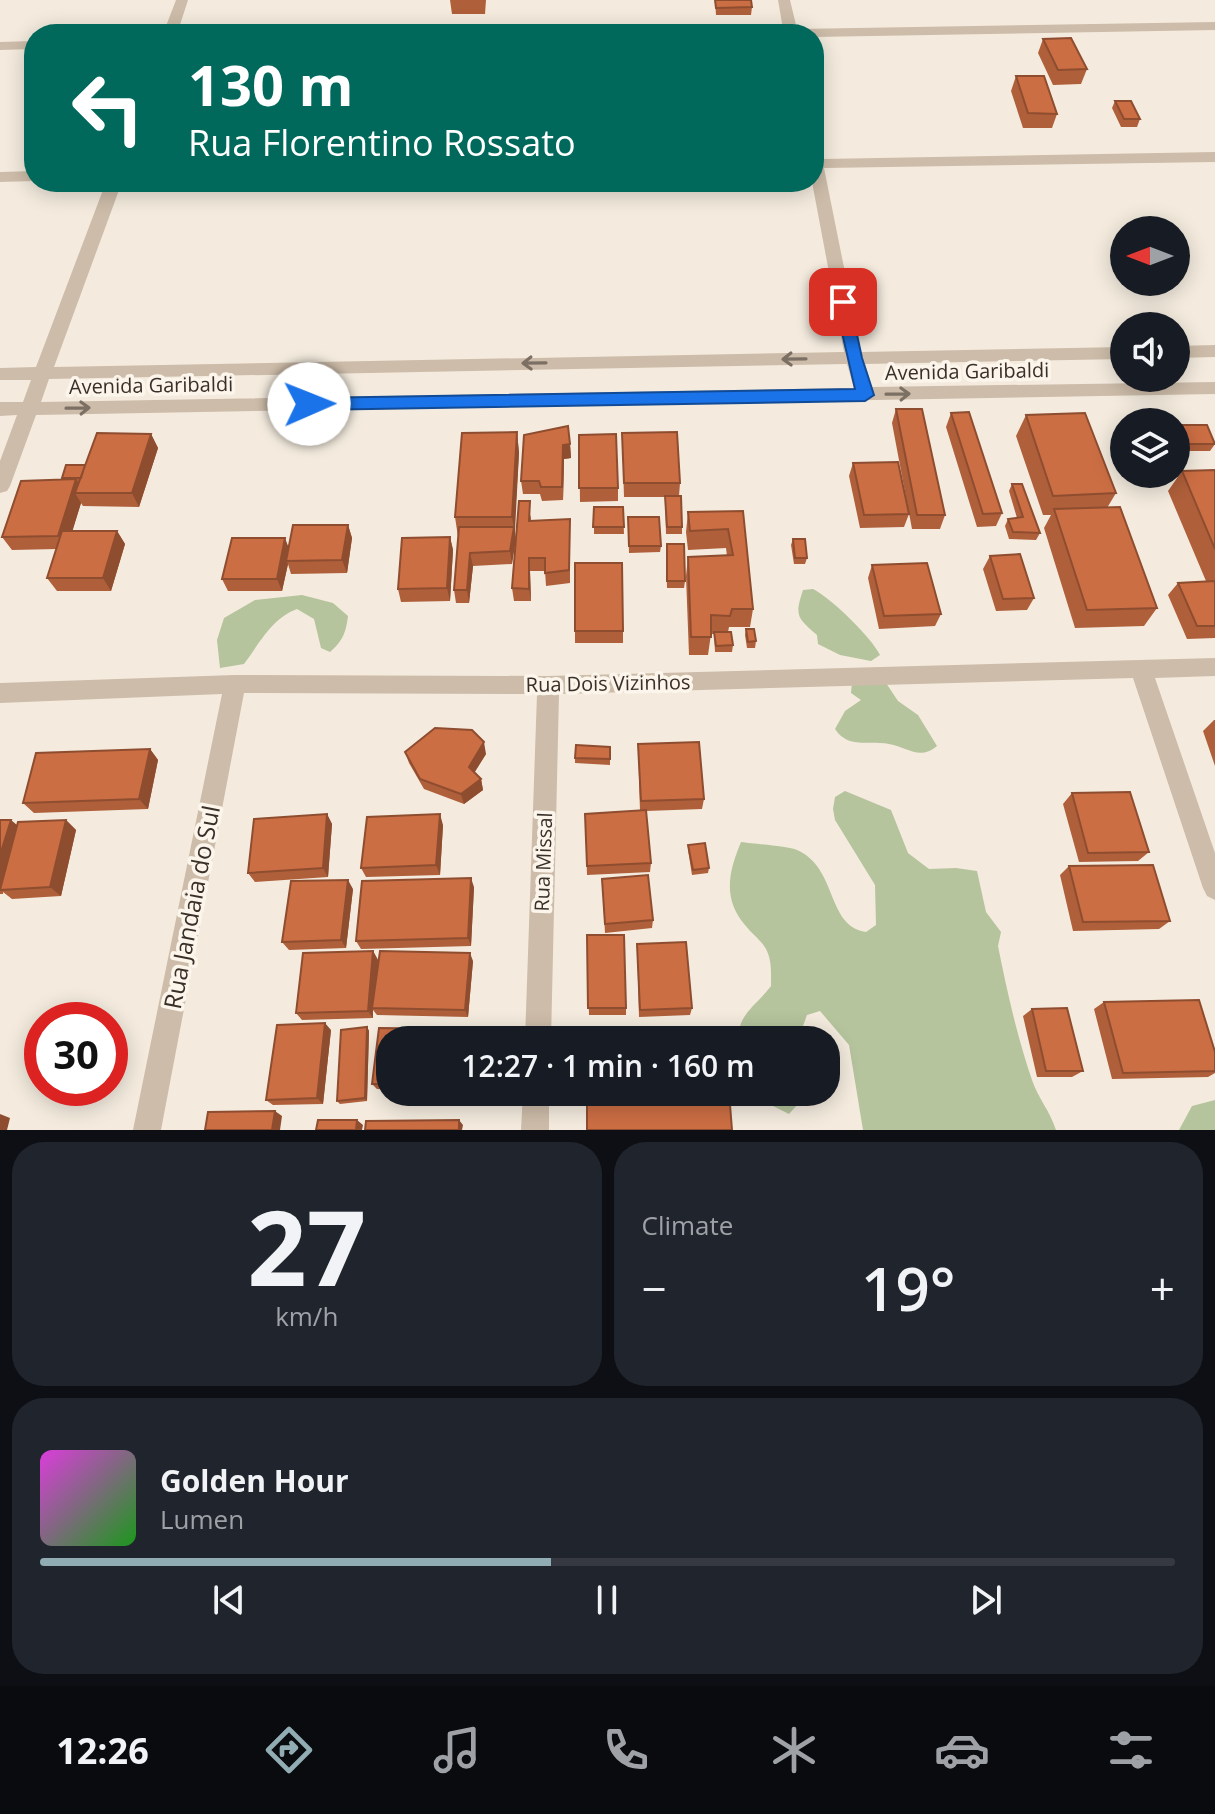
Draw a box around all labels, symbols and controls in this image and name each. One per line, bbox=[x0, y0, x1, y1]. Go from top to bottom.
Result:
text: 130 m bbox=[188, 46, 354, 122]
icon: left bbox=[56, 56, 160, 160]
text: Rua Florentino Rossato bbox=[188, 118, 576, 167]
north arrow bbox=[1110, 216, 1190, 296]
map controls bbox=[1110, 216, 1190, 488]
pin bbox=[809, 268, 877, 336]
icon: arrive bbox=[821, 280, 865, 324]
button: sound bbox=[1110, 312, 1190, 392]
one-way arrow bbox=[781, 351, 808, 367]
one-way arrow bbox=[521, 356, 548, 371]
street label: Avenida Garibaldi bbox=[885, 356, 1049, 386]
position arrow bbox=[267, 362, 351, 446]
street label: Avenida Garibaldi bbox=[69, 370, 233, 400]
one-way arrow bbox=[884, 386, 911, 402]
one-way arrow bbox=[64, 400, 91, 416]
button: layers bbox=[1110, 408, 1190, 488]
street label: Rua Dois Vizinhos bbox=[525, 668, 691, 698]
street label: Rua Jandaia do Sul bbox=[155, 802, 227, 1012]
street label: Rua Missal bbox=[528, 812, 558, 912]
speed limit sign: 30 bbox=[24, 1002, 128, 1106]
text: 12:27 · 1 min · 160 m bbox=[461, 1045, 755, 1086]
text: 27 bbox=[247, 1175, 366, 1316]
text: Climate bbox=[642, 1207, 733, 1243]
text: 19° bbox=[861, 1247, 955, 1329]
text: − bbox=[642, 1258, 667, 1318]
text: + bbox=[1150, 1258, 1175, 1318]
text: km/h bbox=[275, 1298, 338, 1334]
text: Golden Hour bbox=[160, 1460, 349, 1501]
text: Lumen bbox=[160, 1501, 244, 1537]
icon: previous bbox=[207, 1578, 251, 1622]
icon: pause bbox=[585, 1578, 629, 1622]
icon: next bbox=[964, 1578, 1008, 1622]
icon: directions bbox=[261, 1722, 317, 1778]
icon: music bbox=[429, 1722, 485, 1778]
icon: phone bbox=[598, 1722, 654, 1778]
icon: climate bbox=[766, 1722, 822, 1778]
icon: car bbox=[934, 1722, 990, 1778]
icon: filters bbox=[1103, 1722, 1159, 1778]
text: 12:26 bbox=[56, 1726, 149, 1775]

